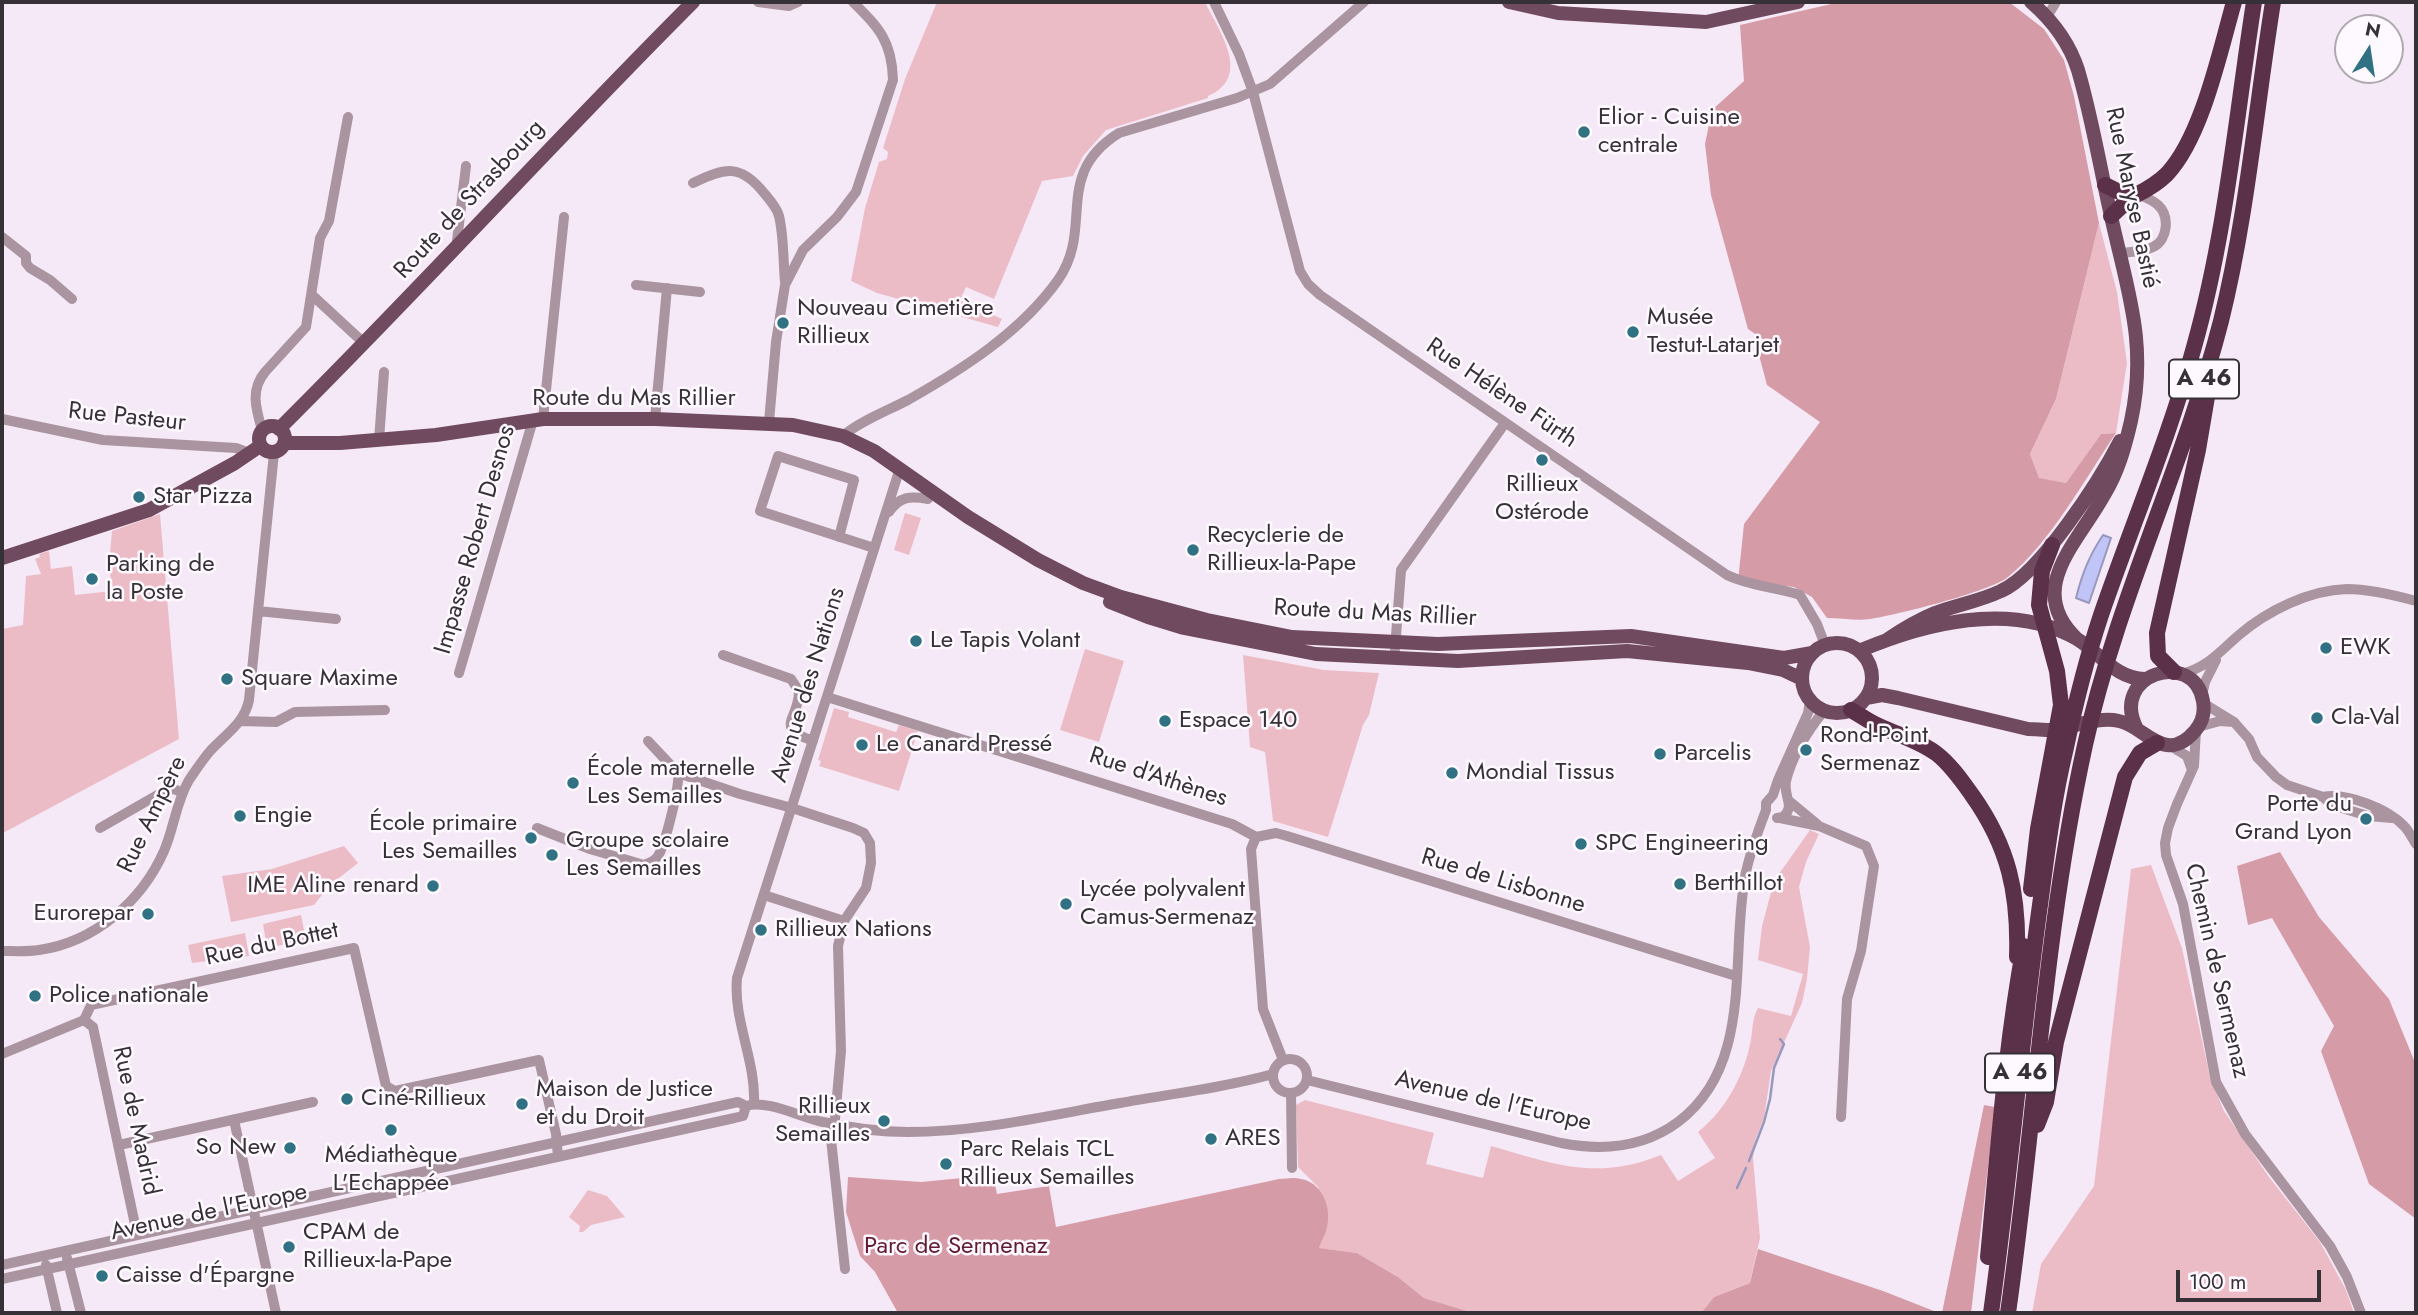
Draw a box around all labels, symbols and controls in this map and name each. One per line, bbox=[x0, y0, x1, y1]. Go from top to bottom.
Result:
north arrow bbox=[2334, 14, 2404, 84]
text: N bbox=[2363, 15, 2383, 45]
place label: Elior - Cuisine centrale bbox=[1598, 104, 1740, 160]
street label: Rue Maryse Bastié bbox=[2098, 105, 2164, 291]
street label: Route de Strasbourg bbox=[389, 114, 551, 286]
marker: Elior - Cuisine centrale bbox=[1576, 124, 1592, 140]
place label: Nouveau Cimetière Rillieux bbox=[797, 295, 994, 351]
place label: Musée Testut-Latarjet bbox=[1647, 304, 1779, 360]
marker: Nouveau Cimetière Rillieux bbox=[775, 315, 791, 331]
marker: Musée Testut-Latarjet bbox=[1625, 324, 1641, 340]
street label: Rue Hélène Fürth bbox=[1420, 333, 1582, 455]
road number: A 46 bbox=[2169, 360, 2239, 398]
street label: Route du Mas Rillier bbox=[532, 385, 736, 413]
street label: Rue Pasteur bbox=[67, 398, 187, 438]
street label: Impasse Robert Desnos bbox=[430, 422, 522, 658]
marker: Rillieux Ostérode bbox=[1534, 452, 1550, 468]
place label: Rillieux Ostérode bbox=[1495, 471, 1589, 527]
place label: Star Pizza bbox=[153, 483, 253, 511]
marker: Star Pizza bbox=[131, 489, 147, 505]
place label: Recyclerie de Rillieux-la-Pape bbox=[1207, 522, 1356, 578]
marker: Recyclerie de Rillieux-la-Pape bbox=[1185, 542, 1201, 558]
place label: Parking de la Poste bbox=[106, 551, 215, 607]
marker: Parking de la Poste bbox=[84, 571, 100, 587]
street label: Avenue des Nations bbox=[766, 584, 852, 786]
street label: Route du Mas Rillier bbox=[1273, 594, 1477, 634]
place label: Le Tapis Volant bbox=[930, 627, 1080, 655]
marker: Le Tapis Volant bbox=[908, 633, 924, 649]
place label: EWK bbox=[2340, 634, 2391, 662]
marker: EWK bbox=[2318, 640, 2334, 656]
place label: Square Maxime bbox=[241, 665, 398, 693]
marker: Square Maxime bbox=[219, 671, 235, 687]
place label: Cla-Val bbox=[2331, 704, 2400, 732]
place label: Espace 140 bbox=[1179, 707, 1297, 735]
marker: Cla-Val bbox=[2309, 710, 2325, 726]
marker: Espace 140 bbox=[1157, 713, 1173, 729]
place label: Rond-Point Sermenaz bbox=[1820, 722, 1928, 778]
place label: Le Canard Pressé bbox=[876, 731, 1052, 759]
marker: Le Canard Pressé bbox=[854, 737, 870, 753]
place label: Parcelis bbox=[1674, 740, 1751, 768]
street label: Rue d'Athènes bbox=[1085, 742, 1231, 814]
marker: Rond-Point Sermenaz bbox=[1798, 742, 1814, 758]
marker: Parcelis bbox=[1652, 746, 1668, 762]
street label: Rue Ampère bbox=[112, 752, 194, 878]
place label: École maternelle Les Semailles bbox=[587, 755, 755, 811]
place label: Mondial Tissus bbox=[1466, 759, 1614, 787]
marker: Mondial Tissus bbox=[1444, 765, 1460, 781]
marker: École maternelle Les Semailles bbox=[565, 775, 581, 791]
place label: Porte du Grand Lyon bbox=[2235, 791, 2352, 847]
place label: Engie bbox=[254, 802, 312, 830]
marker: Engie bbox=[232, 808, 248, 824]
place label: École primaire Les Semailles bbox=[369, 810, 517, 866]
marker: Porte du Grand Lyon bbox=[2358, 811, 2374, 827]
place label: Groupe scolaire Les Semailles bbox=[566, 827, 729, 883]
marker: École primaire Les Semailles bbox=[523, 830, 539, 846]
place label: SPC Engineering bbox=[1595, 830, 1769, 858]
marker: SPC Engineering bbox=[1573, 836, 1589, 852]
street label: Rue de Lisbonne bbox=[1418, 843, 1588, 921]
marker: Groupe scolaire Les Semailles bbox=[544, 847, 560, 863]
street label: Chemin de Sermenaz bbox=[2177, 861, 2255, 1081]
place label: Berthillot bbox=[1694, 870, 1782, 898]
place label: IME Aline renard bbox=[247, 872, 419, 900]
place label: Lycée polyvalent Camus-Sermenaz bbox=[1080, 876, 1254, 932]
marker: Berthillot bbox=[1672, 876, 1688, 892]
marker: IME Aline renard bbox=[425, 878, 441, 894]
marker: Lycée polyvalent Camus-Sermenaz bbox=[1058, 896, 1074, 912]
place label: Eurorepar bbox=[34, 900, 134, 928]
marker: Eurorepar bbox=[140, 906, 156, 922]
place label: Rillieux Nations bbox=[775, 916, 932, 944]
street label: Rue du Bottet bbox=[203, 917, 341, 973]
marker: Rillieux Nations bbox=[753, 922, 769, 938]
place label: Police nationale bbox=[49, 982, 209, 1010]
marker: Police nationale bbox=[27, 988, 43, 1004]
street label: Rue de Madrid bbox=[105, 1044, 165, 1198]
road number: A 46 bbox=[1985, 1054, 2055, 1092]
street label: Avenue de l'Europe bbox=[1392, 1065, 1594, 1139]
place label: Maison de Justice et du Droit bbox=[536, 1076, 713, 1132]
place label: Ciné-Rillieux bbox=[361, 1085, 486, 1113]
marker: Ciné-Rillieux bbox=[339, 1091, 355, 1107]
place label: Rillieux Semailles bbox=[775, 1093, 870, 1149]
marker: Maison de Justice et du Droit bbox=[514, 1096, 530, 1112]
marker: Rillieux Semailles bbox=[876, 1113, 892, 1129]
marker: Médiathèque L'Echappée bbox=[383, 1122, 399, 1138]
place label: ARES bbox=[1225, 1125, 1281, 1153]
marker: ARES bbox=[1203, 1131, 1219, 1147]
place label: So New bbox=[196, 1134, 276, 1162]
place label: Parc Relais TCL Rillieux Semailles bbox=[960, 1136, 1134, 1192]
marker: So New bbox=[282, 1140, 298, 1156]
place label: Médiathèque L'Echappée bbox=[325, 1142, 457, 1198]
marker: Parc Relais TCL Rillieux Semailles bbox=[938, 1156, 954, 1172]
street label: Avenue de l'Europe bbox=[108, 1178, 310, 1248]
place label: CPAM de Rillieux-la-Pape bbox=[303, 1219, 452, 1275]
park label: Parc de Sermenaz bbox=[864, 1233, 1048, 1261]
marker: CPAM de Rillieux-la-Pape bbox=[281, 1239, 297, 1255]
scale bar bbox=[2180, 1256, 2325, 1300]
place label: Caisse d'Épargne bbox=[116, 1262, 295, 1290]
text: 100 m bbox=[2189, 1267, 2246, 1297]
marker: Caisse d'Épargne bbox=[94, 1268, 110, 1284]

